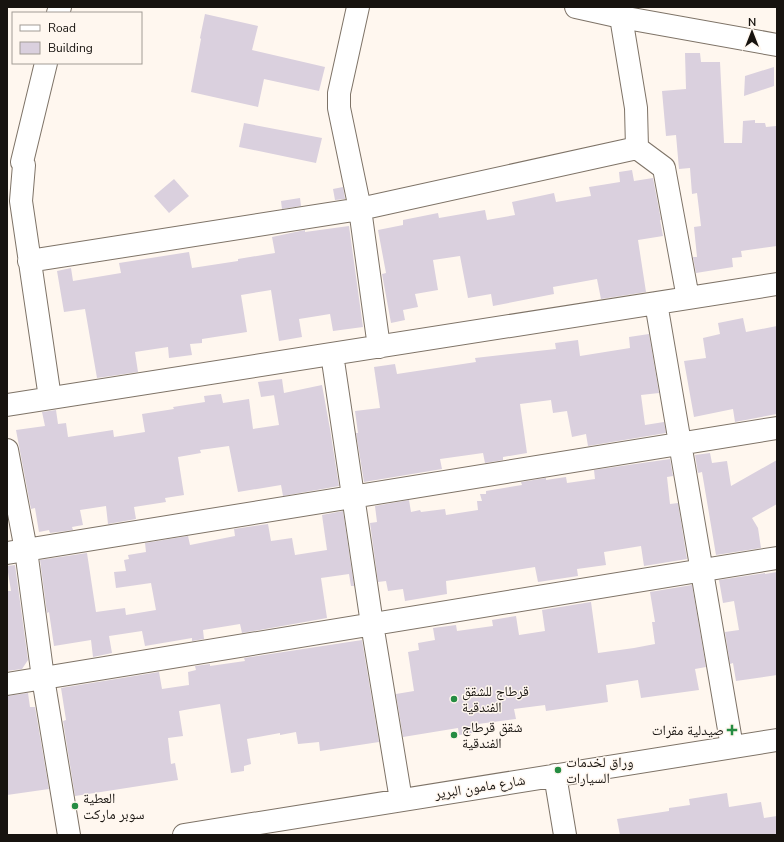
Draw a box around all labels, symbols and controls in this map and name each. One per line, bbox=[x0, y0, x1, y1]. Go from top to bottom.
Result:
legend bbox=[12, 12, 142, 64]
north arrow bbox=[732, 12, 772, 52]
text: N bbox=[748, 15, 756, 30]
text: Road bbox=[48, 20, 76, 36]
text: Building bbox=[48, 40, 93, 56]
place label: قرطاج للشقق الفندقية bbox=[462, 682, 529, 717]
marker: قرطاج للشقق الفندقية bbox=[449, 694, 459, 704]
place label: شقق قرطاج الفندقية bbox=[462, 718, 522, 753]
place label: صيدلية مقرات bbox=[652, 721, 724, 740]
marker: صيدلية مقرات bbox=[727, 725, 737, 735]
marker: شقق قرطاج الفندقية bbox=[449, 730, 459, 740]
place label: وراق لخدمات السيارات bbox=[566, 753, 634, 788]
marker: وراق لخدمات السيارات bbox=[553, 765, 563, 775]
street label: شارع مامون البرير bbox=[432, 770, 527, 804]
place label: العطية سوبر ماركت bbox=[83, 789, 144, 824]
marker: العطية سوبر ماركت bbox=[70, 801, 80, 811]

